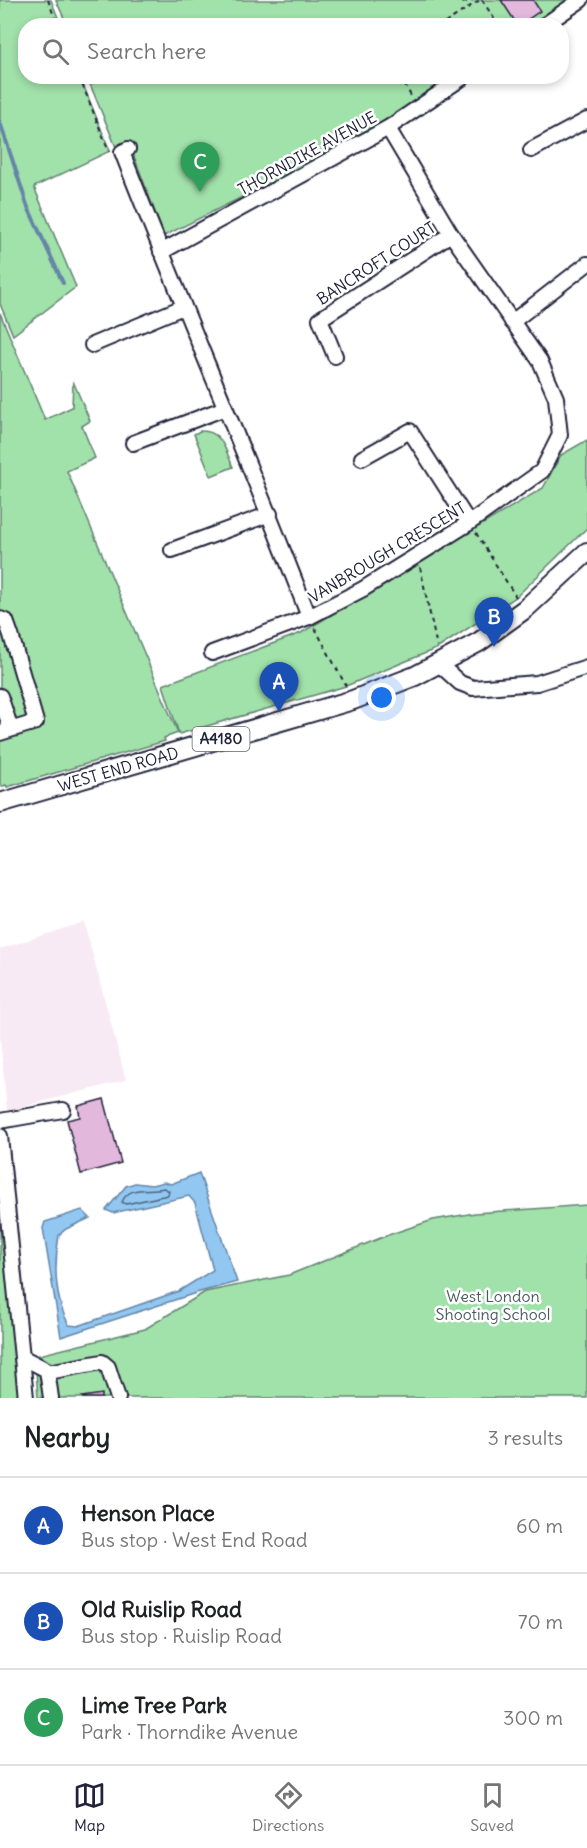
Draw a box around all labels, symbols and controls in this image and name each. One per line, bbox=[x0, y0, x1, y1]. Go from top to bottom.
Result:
search box bbox=[18, 18, 569, 84]
icon: search bbox=[39, 35, 72, 68]
text: Search here bbox=[87, 37, 206, 65]
street label: THORNDIKE AVENUE bbox=[234, 107, 380, 199]
pin: C bbox=[180, 142, 220, 192]
street label: BANCROFT COURT bbox=[313, 217, 439, 309]
street label: VANBROUGH CRESCENT bbox=[305, 497, 469, 607]
pin: B bbox=[474, 598, 514, 647]
pin: A bbox=[260, 662, 298, 712]
your location bbox=[367, 683, 396, 712]
road number: A4180 bbox=[192, 727, 250, 751]
street label: WEST END ROAD bbox=[55, 742, 181, 796]
park label: West London Shooting School bbox=[436, 1286, 550, 1324]
text: Nearby bbox=[24, 1421, 110, 1454]
text: 3 results bbox=[487, 1425, 563, 1450]
text: Henson Place bbox=[81, 1499, 215, 1527]
text: A bbox=[37, 1513, 50, 1538]
text: 60 m bbox=[516, 1513, 563, 1538]
text: Bus stop · West End Road bbox=[81, 1527, 308, 1552]
text: Old Ruislip Road bbox=[81, 1595, 242, 1623]
text: B bbox=[37, 1609, 50, 1634]
text: 70 m bbox=[518, 1609, 563, 1634]
text: Bus stop · Ruislip Road bbox=[81, 1623, 282, 1648]
text: Lime Tree Park bbox=[81, 1691, 227, 1719]
text: C bbox=[37, 1705, 50, 1730]
text: 300 m bbox=[503, 1705, 563, 1730]
text: Park · Thorndike Avenue bbox=[81, 1719, 298, 1744]
tab: Map bbox=[73, 1779, 106, 1835]
tab: Directions bbox=[252, 1779, 324, 1835]
tab: Saved bbox=[470, 1779, 514, 1835]

